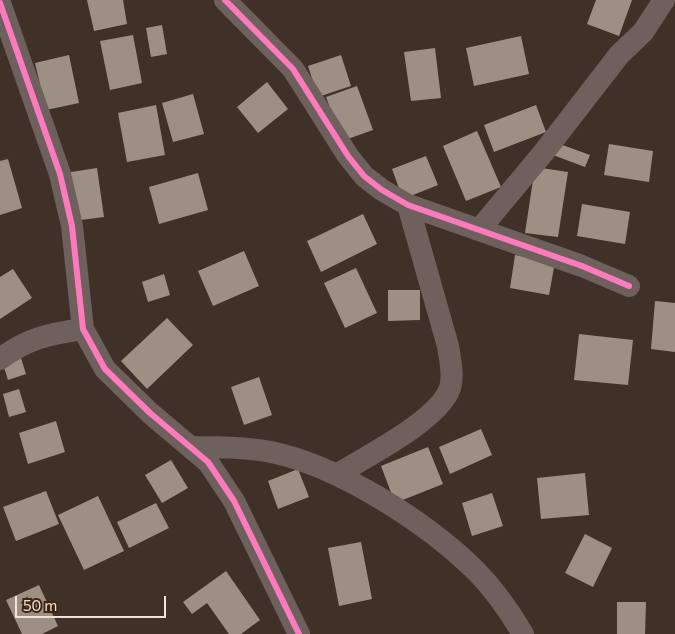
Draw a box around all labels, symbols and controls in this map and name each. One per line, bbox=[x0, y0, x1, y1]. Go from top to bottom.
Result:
scale bar bbox=[18, 586, 169, 618]
text: 50 m bbox=[23, 596, 57, 614]

